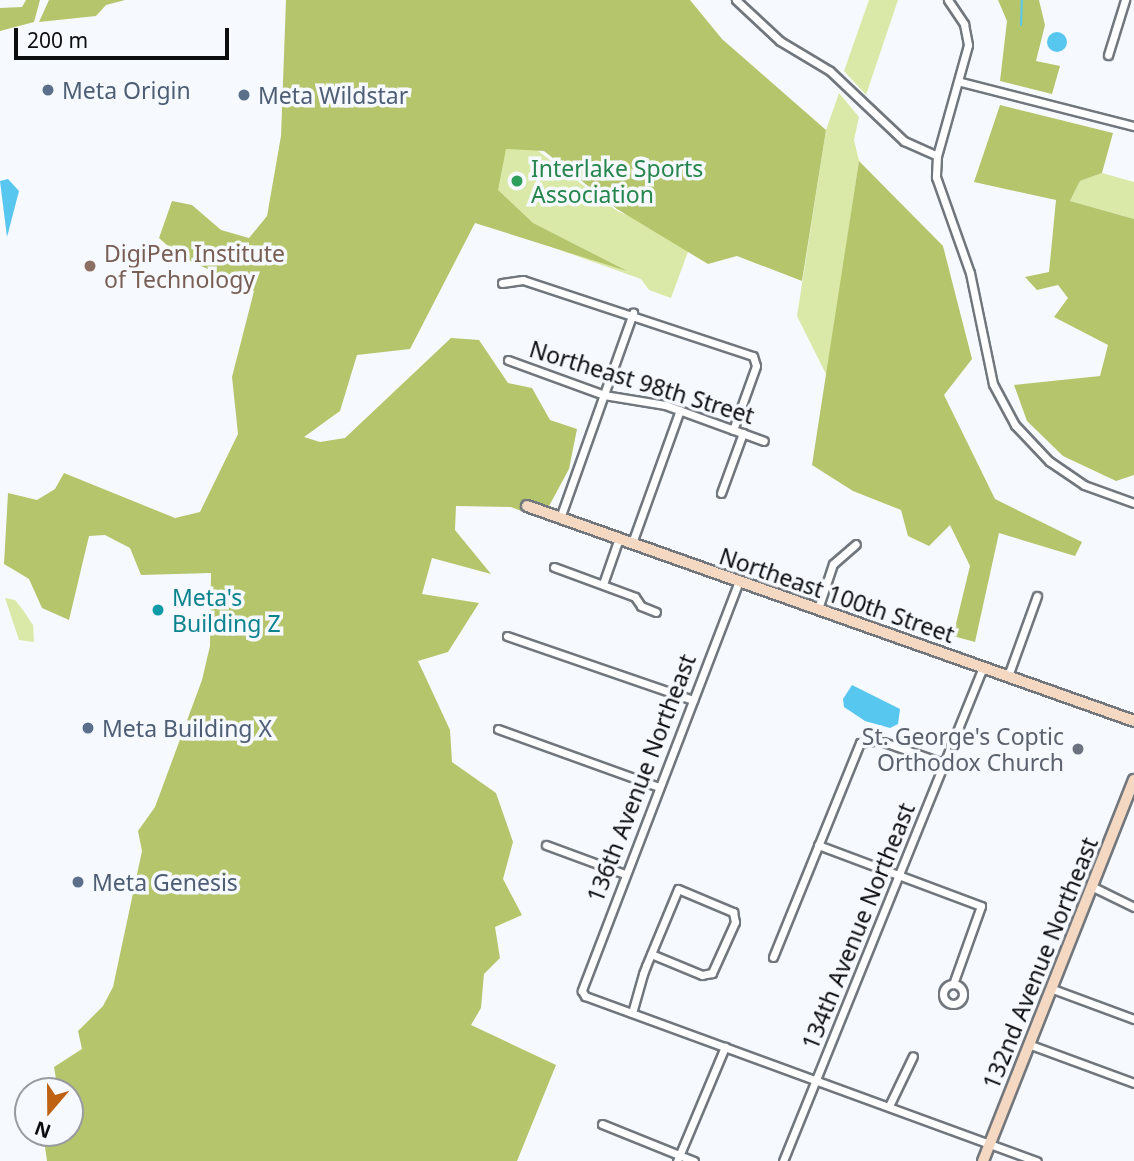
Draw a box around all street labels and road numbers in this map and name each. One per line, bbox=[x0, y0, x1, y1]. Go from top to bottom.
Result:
street label: Northeast 98th Street bbox=[526, 335, 758, 429]
street label: Northeast 100th Street bbox=[716, 542, 958, 648]
street label: 136th Avenue Northeast bbox=[581, 650, 701, 906]
street label: 134th Avenue Northeast bbox=[796, 799, 920, 1053]
street label: 132nd Avenue Northeast bbox=[977, 833, 1103, 1093]

